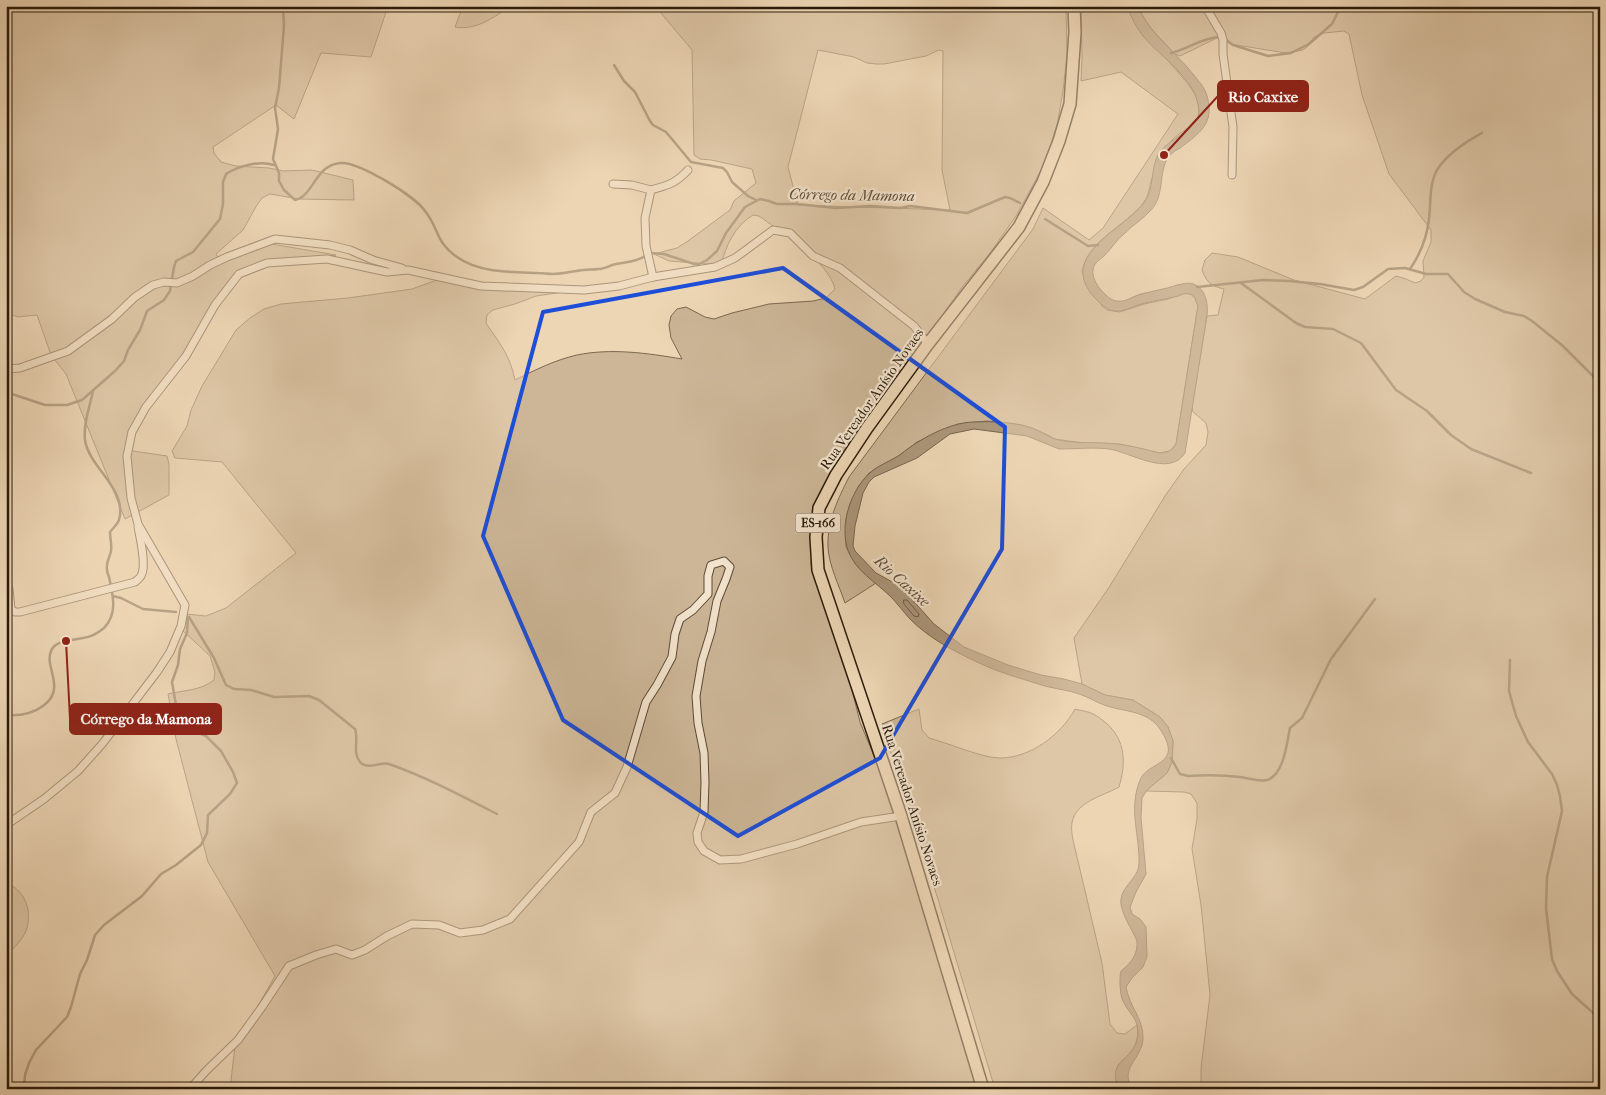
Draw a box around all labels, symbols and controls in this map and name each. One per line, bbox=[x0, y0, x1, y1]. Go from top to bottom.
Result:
callout: Rio Caxixe bbox=[1218, 81, 1308, 111]
text: Rio Caxixe bbox=[1228, 88, 1299, 106]
water label: Córrego da Mamona bbox=[789, 185, 915, 205]
street label: Rua Vereador Anísio Novaes bbox=[817, 325, 927, 473]
road number: ES-166 bbox=[796, 514, 840, 532]
water label: Rio Caxixe bbox=[870, 551, 934, 611]
callout: Córrego da Mamona bbox=[70, 704, 221, 734]
text: Córrego da Mamona bbox=[80, 710, 213, 728]
street label: Rua Vereador Anísio Novaes bbox=[878, 722, 946, 888]

